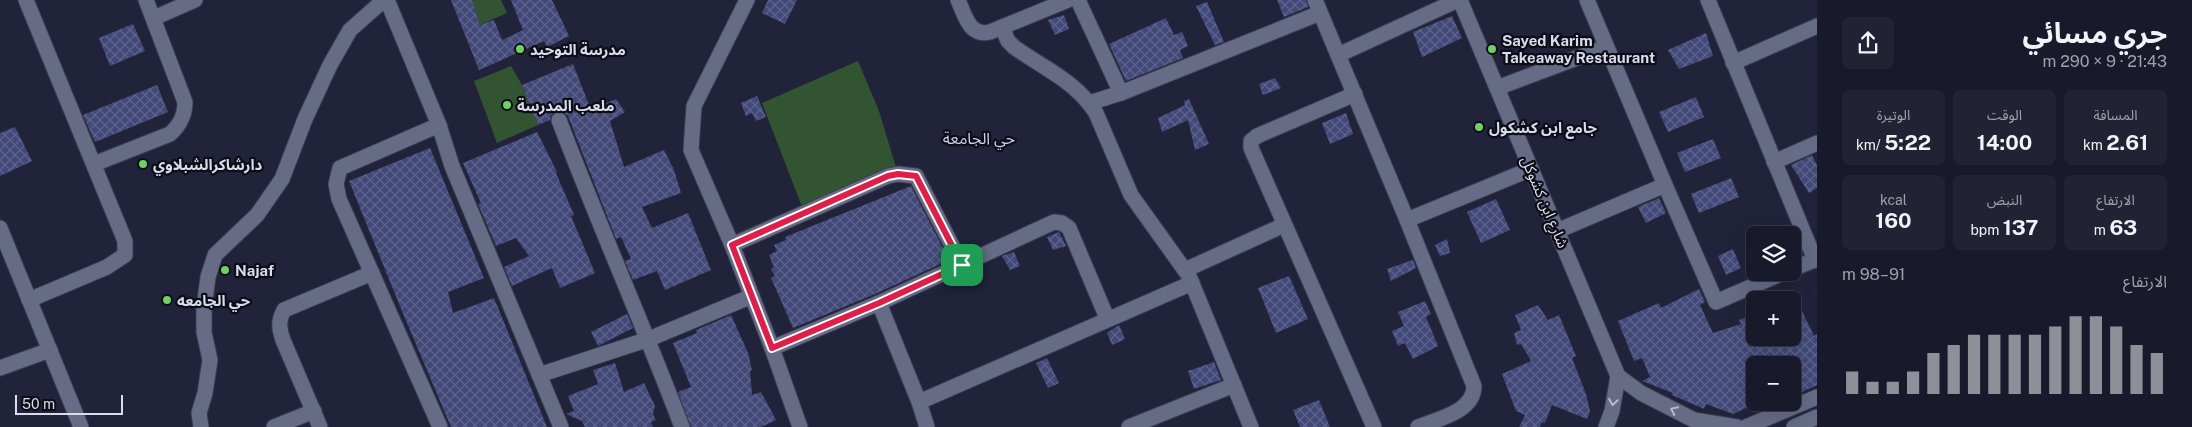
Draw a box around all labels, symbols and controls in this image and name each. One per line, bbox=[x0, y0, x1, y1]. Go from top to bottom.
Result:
text: جري مسائي bbox=[2022, 16, 2167, 49]
button: share bbox=[1842, 17, 1894, 69]
place label: Sayed Karim Takeaway Restaurant bbox=[1502, 32, 1655, 66]
place label: مدرسة التوحيد bbox=[530, 41, 626, 59]
marker: مدرسة التوحيد bbox=[514, 43, 526, 55]
marker: Sayed Karim Takeaway Restaurant bbox=[1486, 43, 1498, 55]
text: 21:43 · 9 × 290 m bbox=[2043, 52, 2167, 71]
place label: ملعب المدرسة bbox=[517, 97, 614, 115]
marker: ملعب المدرسة bbox=[501, 99, 513, 111]
text: الوتيرة bbox=[1877, 107, 1910, 123]
text: الوقت bbox=[1987, 107, 2022, 123]
text: المسافة bbox=[2093, 107, 2138, 123]
place label: جامع ابن كشكول bbox=[1489, 119, 1597, 139]
marker: جامع ابن كشكول bbox=[1473, 121, 1485, 133]
district label: حي الجامعة bbox=[943, 129, 1015, 150]
text: 5:22 bbox=[1884, 130, 1931, 155]
text: 14:00 bbox=[1977, 130, 2032, 155]
text: 2.61 bbox=[2106, 130, 2148, 155]
text: /km bbox=[1856, 137, 1884, 153]
text: km bbox=[2083, 137, 2106, 153]
street label: شارع ابن كشوكل bbox=[1514, 153, 1572, 252]
place label: دارشاكرالشبلاوي bbox=[153, 156, 263, 176]
marker: دارشاكرالشبلاوي bbox=[137, 158, 149, 170]
text: kcal bbox=[1880, 192, 1907, 208]
text: النبض bbox=[1987, 192, 2022, 208]
text: الارتفاع bbox=[2096, 192, 2135, 208]
text: 160 bbox=[1875, 208, 1912, 233]
text: 137 bbox=[2003, 215, 2038, 240]
text: 63 bbox=[2109, 215, 2137, 240]
text: bpm bbox=[1971, 222, 2003, 238]
text: m bbox=[2094, 222, 2109, 238]
map controls bbox=[1746, 226, 1801, 411]
button: layers bbox=[1746, 226, 1801, 281]
pin bbox=[941, 244, 983, 286]
icon: arrive bbox=[948, 251, 976, 279]
place label: Najaf bbox=[235, 262, 274, 279]
marker: Najaf bbox=[219, 264, 231, 276]
text: 91–98 m bbox=[1842, 265, 1905, 284]
text: الارتفاع bbox=[2123, 272, 2167, 291]
button: + bbox=[1746, 291, 1801, 346]
place label: حي الجامعه bbox=[177, 292, 251, 312]
marker: حي الجامعه bbox=[161, 294, 173, 306]
button: − bbox=[1746, 356, 1801, 411]
scale bar bbox=[15, 392, 122, 415]
text: 50 m bbox=[22, 396, 55, 412]
one-way arrow bbox=[1609, 398, 1619, 406]
one-way arrow bbox=[1670, 406, 1679, 416]

